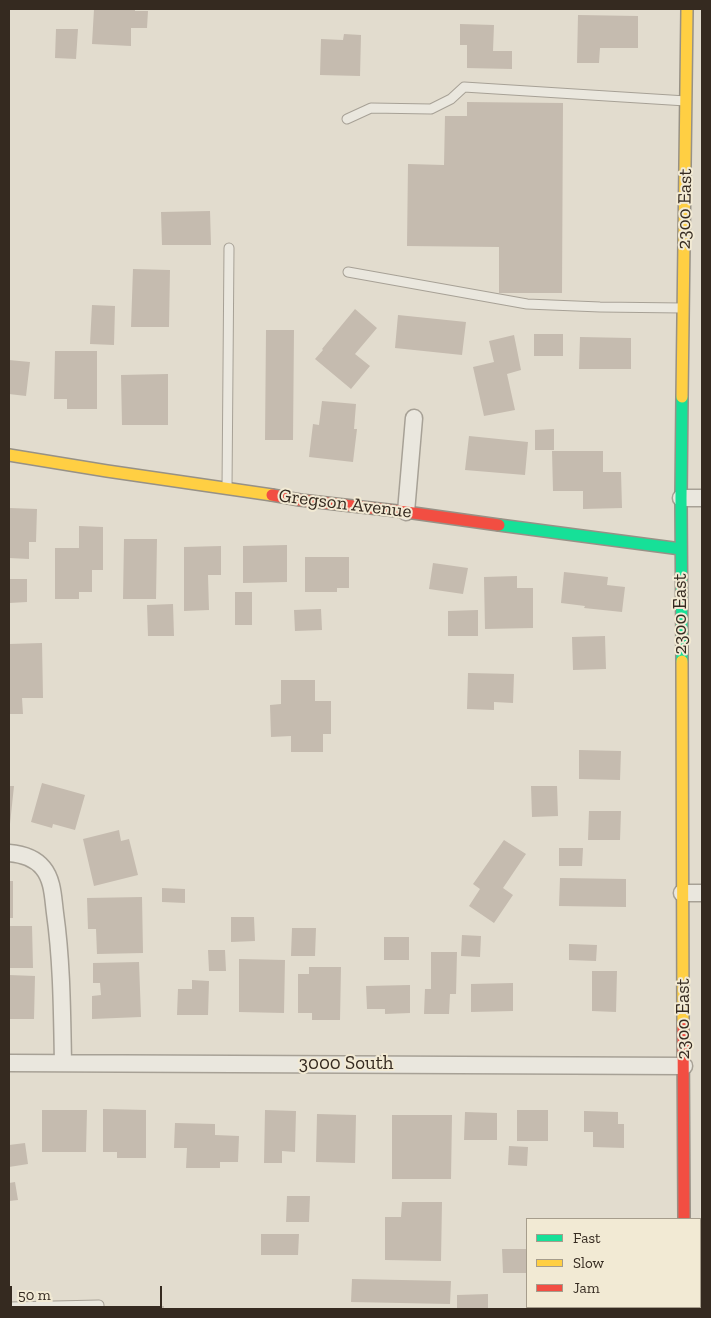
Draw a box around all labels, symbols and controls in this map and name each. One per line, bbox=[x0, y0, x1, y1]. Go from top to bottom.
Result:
street label: 2300 East bbox=[673, 168, 697, 250]
street label: Gregson Avenue bbox=[277, 485, 413, 523]
street label: 2300 East bbox=[670, 574, 692, 654]
street label: 2300 East bbox=[673, 979, 695, 1059]
street label: 3000 South bbox=[299, 1053, 393, 1075]
legend bbox=[526, 1218, 701, 1308]
text: Fast bbox=[573, 1229, 601, 1247]
text: Slow bbox=[573, 1254, 604, 1272]
scale bar bbox=[12, 1276, 165, 1308]
text: Jam bbox=[573, 1279, 600, 1297]
text: 50 m bbox=[18, 1286, 51, 1304]

